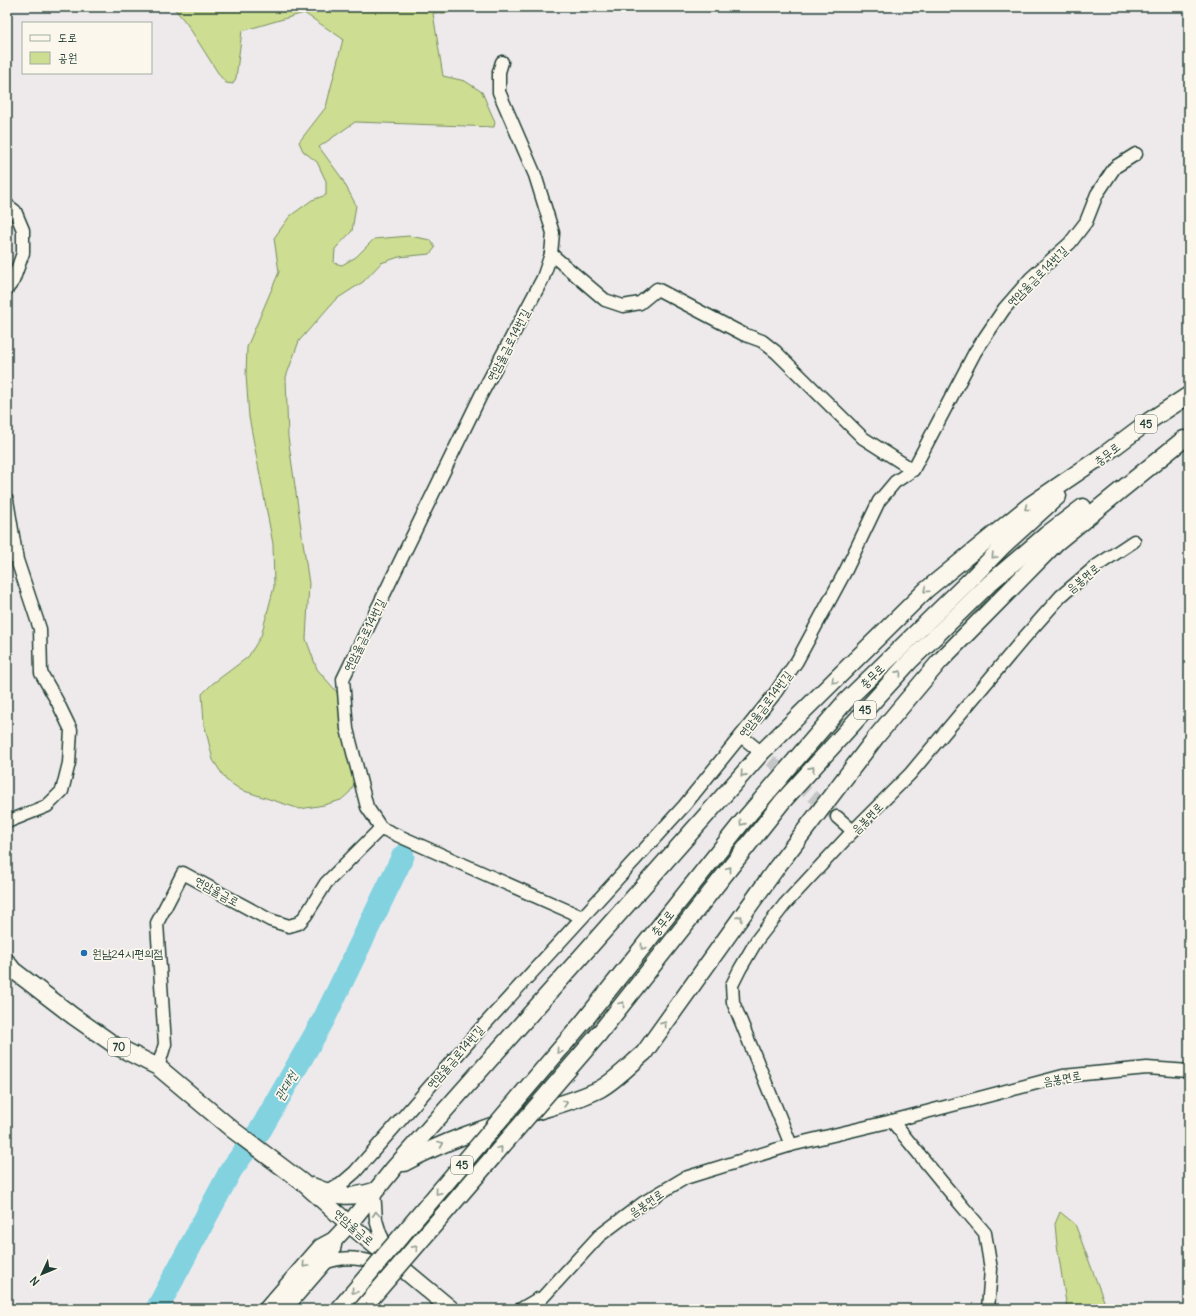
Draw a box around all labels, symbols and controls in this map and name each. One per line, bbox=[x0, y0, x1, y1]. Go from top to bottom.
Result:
legend bbox=[22, 22, 152, 74]
text: 도로 bbox=[58, 30, 77, 45]
text: 공원 bbox=[58, 50, 77, 65]
street label: 연암율금로14번길 bbox=[1004, 242, 1071, 309]
street label: 연암율금로14번길 bbox=[483, 306, 533, 384]
road number: 45 bbox=[1135, 415, 1157, 433]
street label: 충무로 bbox=[1091, 439, 1123, 469]
one-way arrow bbox=[1024, 503, 1031, 510]
one-way arrow bbox=[991, 551, 998, 559]
street label: 음봉면로 bbox=[1063, 560, 1103, 596]
one-way arrow bbox=[923, 585, 931, 593]
street label: 연암율금로14번길 bbox=[340, 596, 388, 674]
street label: 충무로 bbox=[856, 661, 888, 691]
street label: 연암율금로14번길 bbox=[735, 668, 795, 740]
one-way arrow bbox=[894, 670, 902, 678]
one-way arrow bbox=[831, 676, 839, 684]
road number: 45 bbox=[854, 701, 876, 719]
one-way arrow bbox=[807, 766, 814, 774]
one-way arrow bbox=[740, 769, 747, 777]
street label: 음봉면로 bbox=[848, 799, 886, 837]
one-way arrow bbox=[739, 819, 746, 826]
one-way arrow bbox=[724, 867, 731, 874]
street label: 연암율금로 bbox=[192, 873, 242, 909]
street label: 충무로 bbox=[647, 907, 677, 939]
one-way arrow bbox=[735, 916, 742, 923]
one-way arrow bbox=[641, 942, 648, 949]
place label: 원남24시편의점 bbox=[92, 946, 163, 961]
marker: 원남24시편의점 bbox=[79, 948, 89, 958]
one-way arrow bbox=[618, 1002, 625, 1009]
one-way arrow bbox=[659, 1021, 667, 1028]
street label: 연암율금로14번길 bbox=[423, 1022, 487, 1092]
road number: 70 bbox=[108, 1038, 130, 1056]
one-way arrow bbox=[557, 1046, 564, 1053]
water label: 관대천 bbox=[271, 1067, 302, 1104]
street label: 음봉면로 bbox=[1042, 1067, 1082, 1089]
one-way arrow bbox=[561, 1099, 568, 1108]
one-way arrow bbox=[437, 1141, 445, 1149]
one-way arrow bbox=[495, 1146, 502, 1154]
road number: 45 bbox=[451, 1156, 473, 1174]
street label: 음봉면로 bbox=[626, 1186, 666, 1220]
one-way arrow bbox=[436, 1187, 443, 1195]
street label: 연암율금로 bbox=[331, 1206, 377, 1248]
one-way arrow bbox=[371, 1211, 380, 1217]
one-way arrow bbox=[410, 1245, 417, 1252]
north arrow bbox=[22, 1254, 62, 1294]
one-way arrow bbox=[302, 1260, 309, 1268]
text: N bbox=[27, 1273, 42, 1289]
one-way arrow bbox=[352, 1286, 359, 1294]

